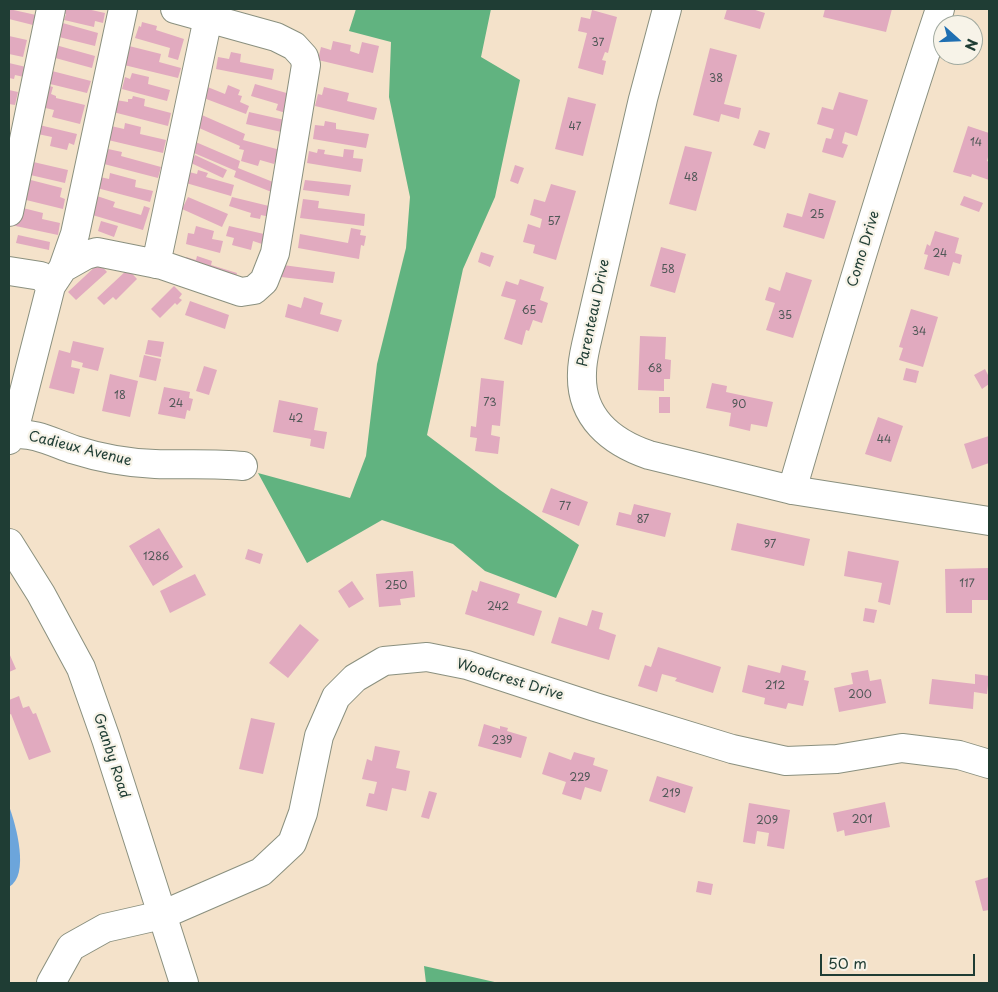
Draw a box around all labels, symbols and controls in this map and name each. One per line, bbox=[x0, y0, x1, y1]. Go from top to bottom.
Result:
north arrow bbox=[933, 15, 983, 65]
house number: 37 bbox=[592, 36, 604, 50]
text: N bbox=[960, 36, 983, 54]
house number: 38 bbox=[709, 72, 723, 86]
house number: 47 bbox=[569, 120, 581, 134]
house number: 14 bbox=[970, 136, 982, 150]
house number: 48 bbox=[684, 171, 698, 185]
house number: 25 bbox=[810, 208, 824, 222]
street label: Como Drive bbox=[844, 209, 884, 289]
house number: 57 bbox=[547, 215, 561, 229]
house number: 24 bbox=[933, 247, 947, 261]
street label: Parenteau Drive bbox=[574, 258, 614, 368]
house number: 58 bbox=[661, 263, 675, 277]
house number: 65 bbox=[522, 304, 536, 318]
house number: 35 bbox=[778, 309, 792, 323]
house number: 34 bbox=[912, 325, 926, 339]
house number: 68 bbox=[648, 362, 662, 376]
house number: 18 bbox=[114, 389, 126, 403]
house number: 73 bbox=[483, 396, 497, 410]
house number: 24 bbox=[169, 397, 183, 411]
house number: 90 bbox=[732, 398, 746, 412]
house number: 42 bbox=[289, 412, 303, 426]
street label: Cadieux Avenue bbox=[27, 428, 133, 470]
house number: 44 bbox=[877, 433, 891, 447]
house number: 77 bbox=[559, 500, 571, 514]
house number: 87 bbox=[637, 513, 649, 527]
house number: 97 bbox=[764, 538, 776, 552]
house number: 1286 bbox=[143, 550, 169, 564]
house number: 117 bbox=[959, 577, 975, 591]
house number: 250 bbox=[385, 579, 407, 593]
house number: 242 bbox=[487, 600, 509, 614]
street label: Woodcrest Drive bbox=[455, 656, 565, 704]
house number: 212 bbox=[765, 679, 785, 693]
house number: 200 bbox=[848, 688, 872, 702]
street label: Granby Road bbox=[89, 711, 133, 801]
house number: 239 bbox=[491, 734, 513, 748]
house number: 229 bbox=[569, 771, 591, 785]
house number: 219 bbox=[661, 787, 681, 801]
house number: 201 bbox=[852, 813, 872, 827]
house number: 209 bbox=[756, 814, 778, 828]
scale bar bbox=[823, 944, 978, 976]
text: 50 m bbox=[828, 951, 867, 974]

